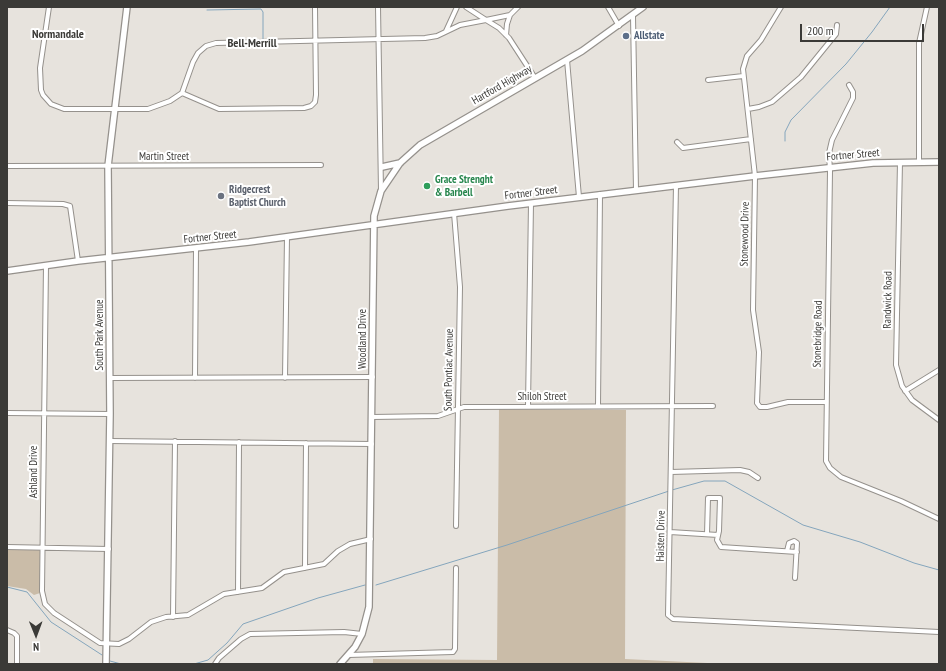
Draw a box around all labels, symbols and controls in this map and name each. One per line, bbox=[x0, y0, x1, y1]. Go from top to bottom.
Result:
scale bar bbox=[802, 16, 926, 42]
text: 200 m bbox=[807, 23, 834, 38]
district label: Normandale bbox=[32, 28, 84, 42]
place label: Allstate bbox=[634, 29, 664, 43]
marker: Allstate bbox=[621, 31, 631, 41]
district label: Bell-Merrill bbox=[227, 37, 277, 51]
street label: Hartford Highway bbox=[470, 63, 534, 107]
street label: Fortner Street bbox=[826, 146, 880, 164]
street label: Martin Street bbox=[139, 150, 189, 164]
place label: Grace Strenght & Barbell bbox=[435, 173, 493, 199]
marker: Grace Strenght & Barbell bbox=[422, 181, 432, 191]
place label: Ridgecrest Baptist Church bbox=[229, 183, 286, 209]
street label: Fortner Street bbox=[504, 183, 558, 203]
marker: Ridgecrest Baptist Church bbox=[216, 191, 226, 201]
street label: Stonewood Drive bbox=[738, 202, 752, 266]
street label: Fortner Street bbox=[183, 228, 237, 246]
street label: Randwick Road bbox=[881, 271, 895, 329]
street label: South Park Avenue bbox=[93, 300, 107, 370]
street label: Stonebridge Road bbox=[811, 300, 825, 368]
street label: Woodland Drive bbox=[356, 309, 370, 369]
street label: South Pontiac Avenue bbox=[442, 329, 456, 411]
street label: Shiloh Street bbox=[517, 390, 567, 404]
street label: Ashland Drive bbox=[27, 446, 41, 498]
street label: Haisten Drive bbox=[654, 510, 668, 562]
north arrow bbox=[16, 615, 56, 655]
text: N bbox=[33, 640, 39, 654]

